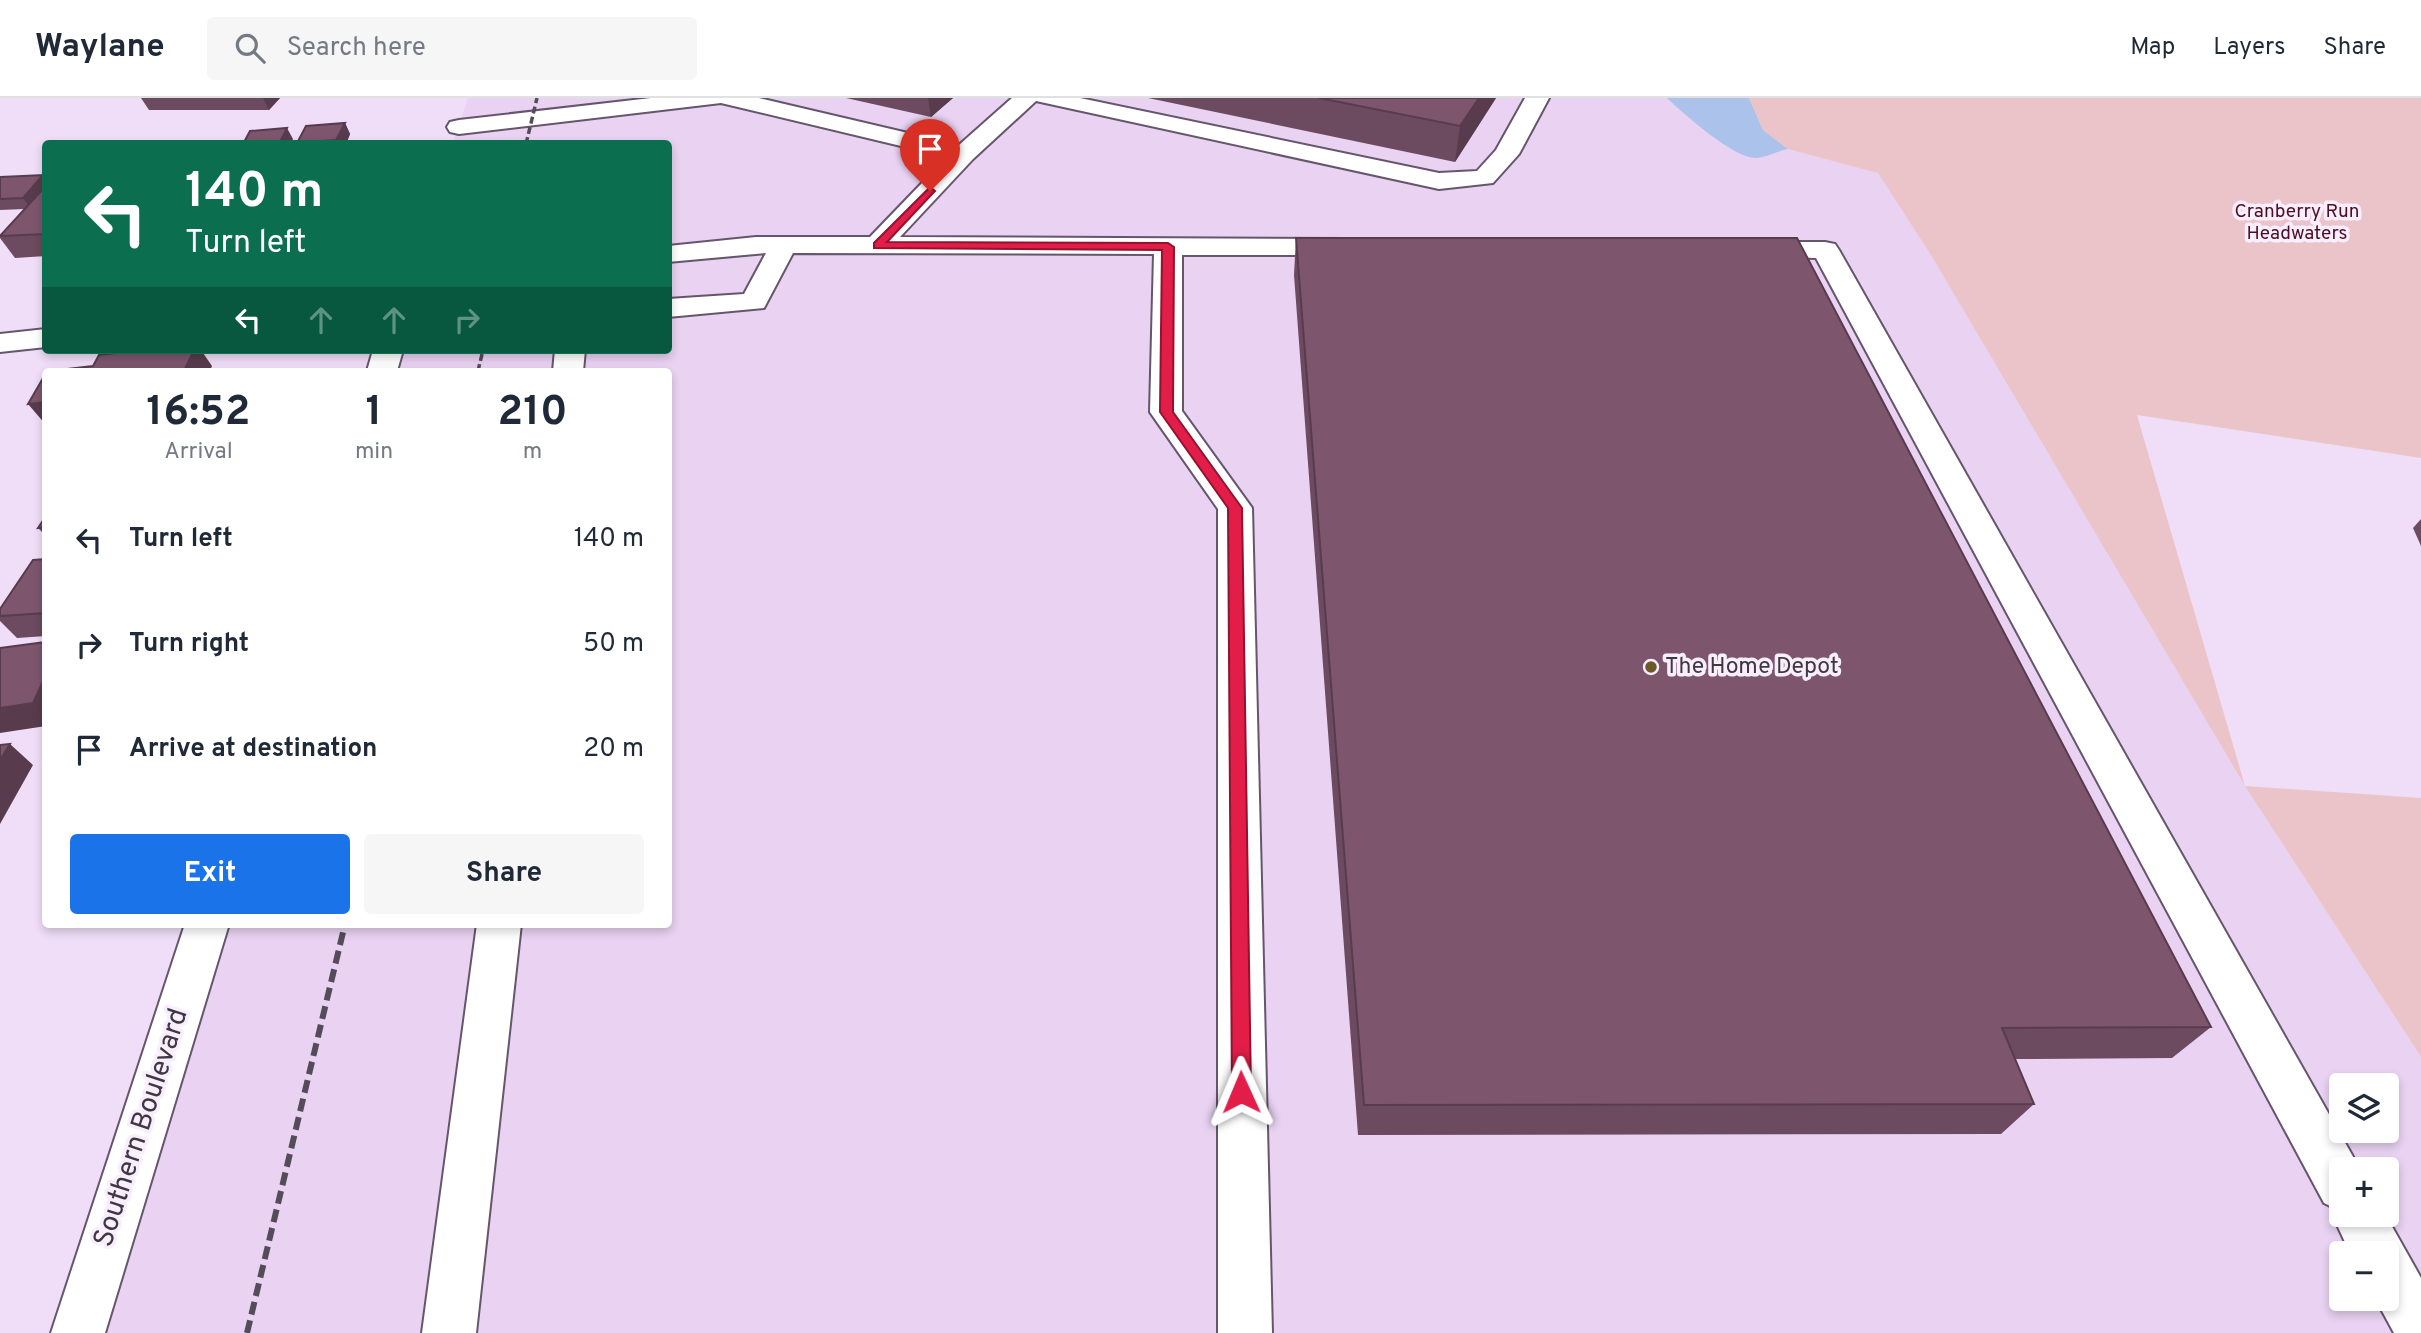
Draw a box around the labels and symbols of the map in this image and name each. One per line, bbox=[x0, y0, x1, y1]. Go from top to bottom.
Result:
pin bbox=[900, 119, 960, 191]
park label: Cranberry Run Headwaters bbox=[2235, 200, 2359, 246]
place label: The Home Depot bbox=[1665, 653, 1839, 682]
marker: The Home Depot bbox=[1643, 659, 1659, 675]
street label: Southern Boulevard bbox=[86, 1004, 198, 1252]
position arrow bbox=[1204, 1055, 1278, 1129]

